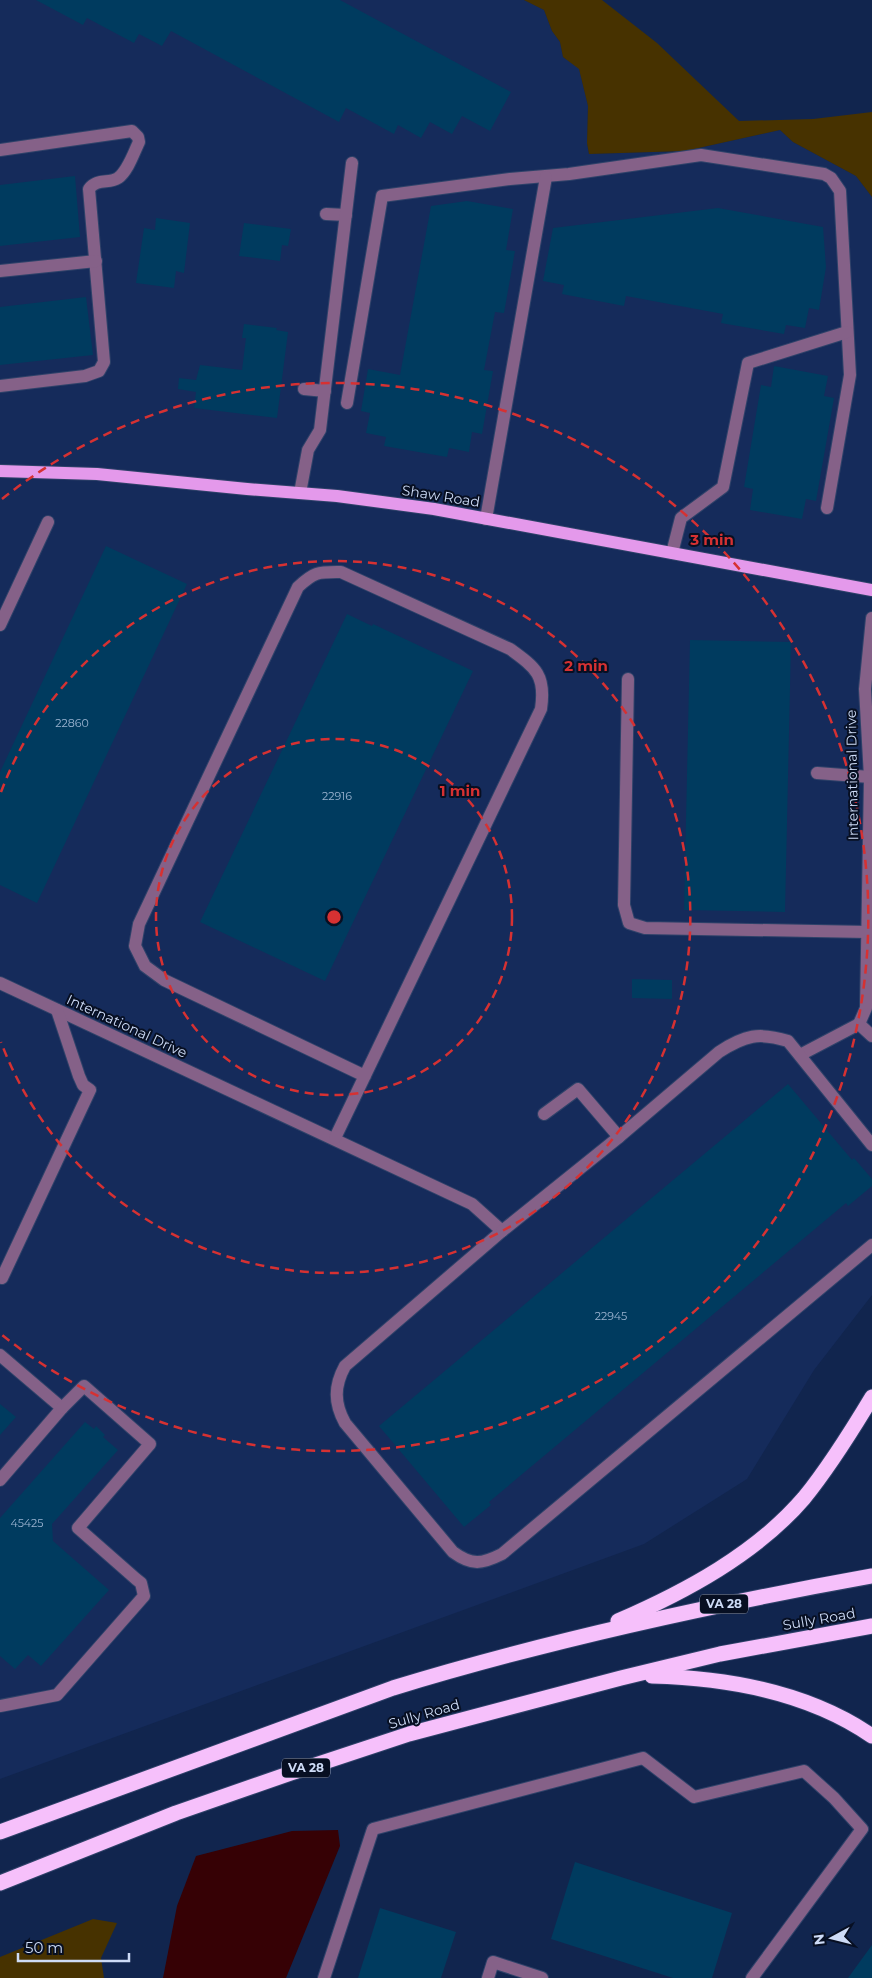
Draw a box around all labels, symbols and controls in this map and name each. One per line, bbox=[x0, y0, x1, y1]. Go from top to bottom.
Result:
street label: Shaw Road bbox=[401, 481, 481, 511]
text: 3 min bbox=[689, 530, 734, 549]
text: 2 min bbox=[564, 656, 608, 675]
street label: International Drive bbox=[842, 709, 862, 841]
house number: 22860 bbox=[55, 716, 89, 730]
text: 1 min bbox=[440, 781, 480, 800]
house number: 22916 bbox=[322, 789, 352, 803]
centre of rings bbox=[325, 908, 343, 926]
street label: International Drive bbox=[64, 990, 190, 1062]
house number: 22945 bbox=[595, 1309, 627, 1323]
house number: 45425 bbox=[10, 1516, 44, 1530]
road number: VA 28 bbox=[700, 1595, 748, 1614]
street label: Sully Road bbox=[781, 1604, 857, 1634]
street label: Sully Road bbox=[386, 1695, 462, 1733]
road number: VA 28 bbox=[282, 1759, 330, 1778]
north arrow bbox=[807, 1913, 857, 1963]
scale bar bbox=[18, 1930, 129, 1962]
text: N bbox=[809, 1933, 829, 1946]
text: 50 m bbox=[25, 1938, 63, 1957]

